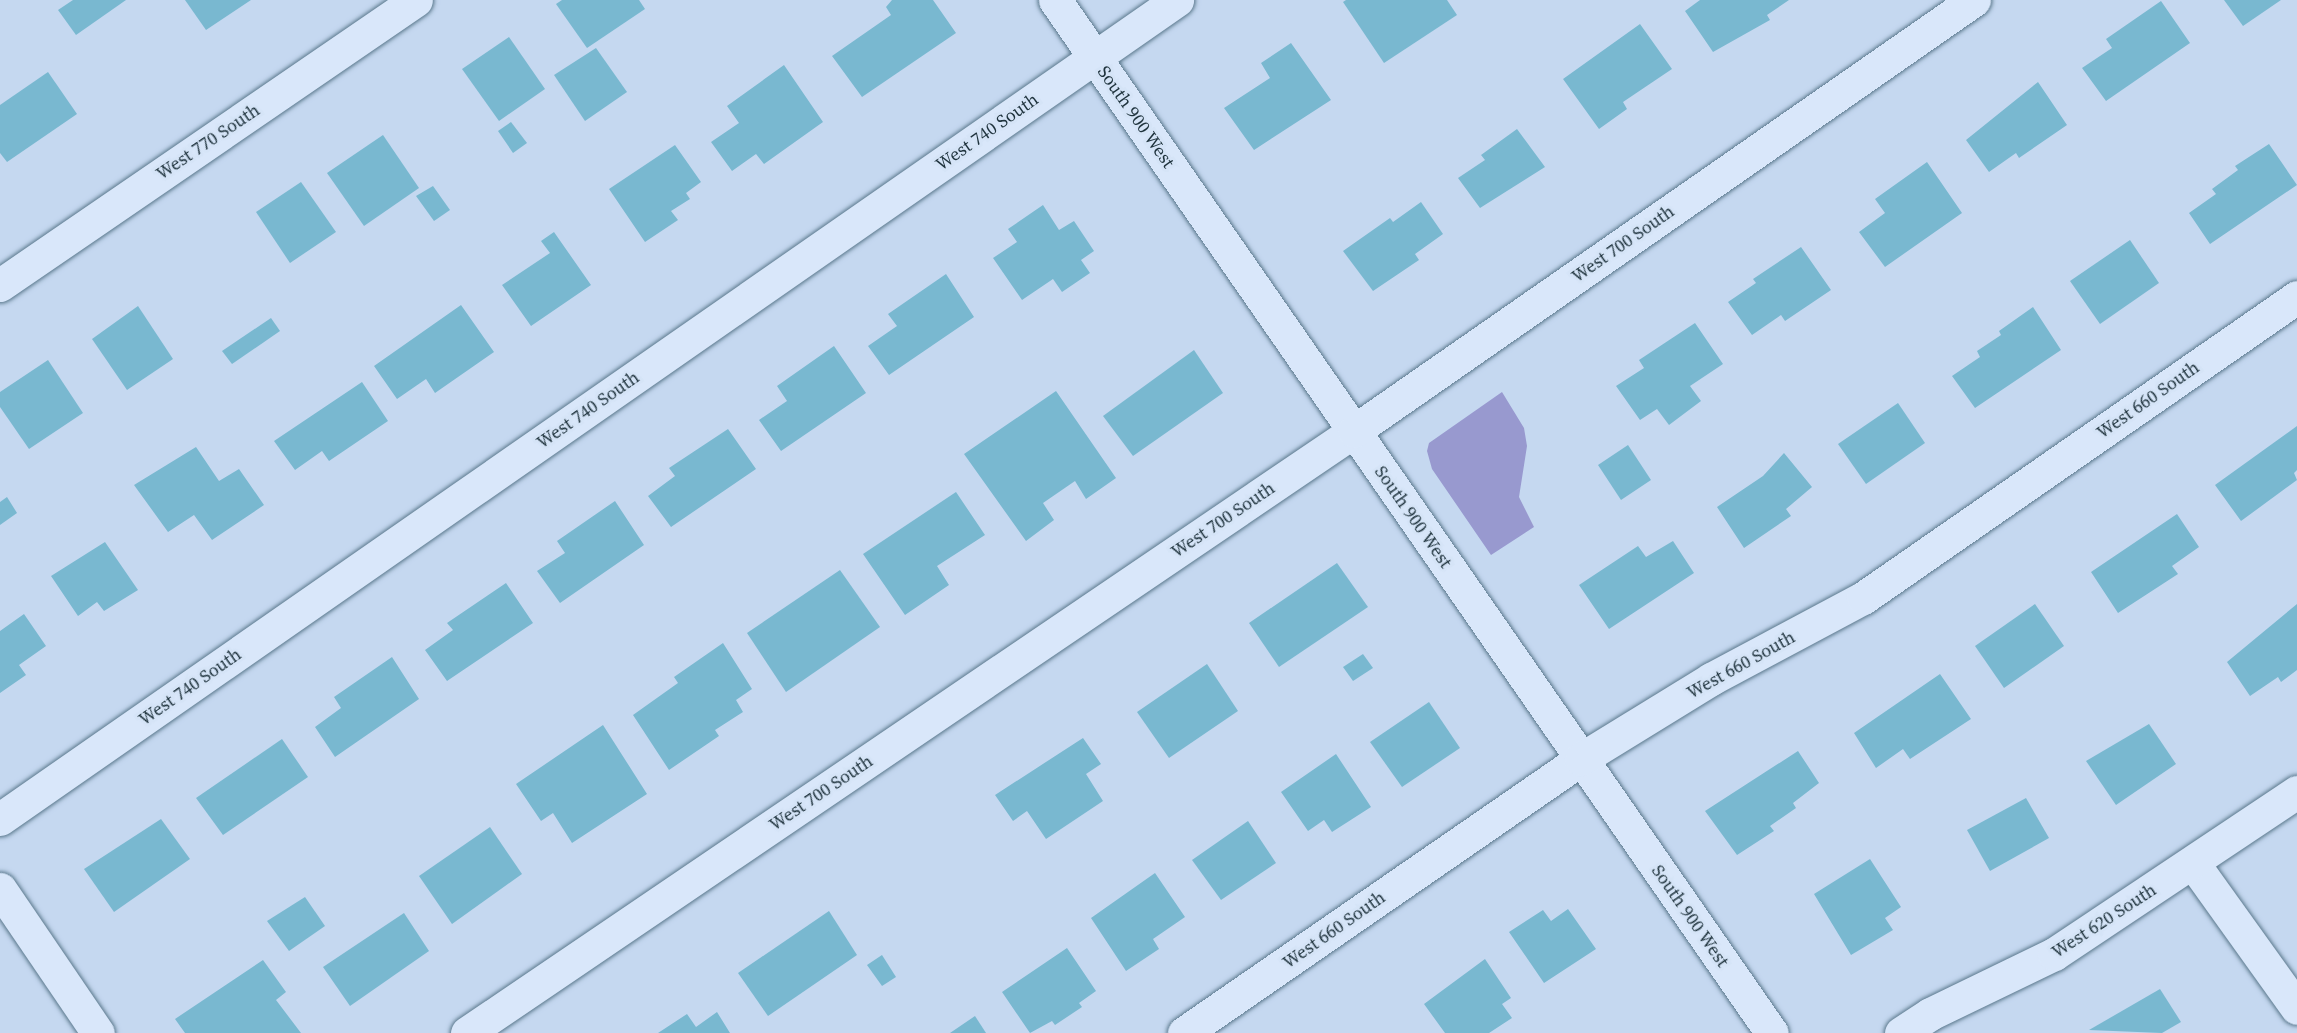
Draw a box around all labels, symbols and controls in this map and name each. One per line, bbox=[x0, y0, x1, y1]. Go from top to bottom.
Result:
street label: South 900 West bbox=[1093, 62, 1179, 172]
street label: West 740 South bbox=[932, 89, 1042, 175]
street label: West 770 South bbox=[152, 99, 264, 185]
street label: West 700 South bbox=[1568, 201, 1678, 287]
street label: West 660 South bbox=[2093, 357, 2203, 443]
street label: West 740 South bbox=[533, 367, 643, 453]
street label: South 900 West bbox=[1370, 462, 1456, 572]
street label: West 700 South bbox=[1167, 477, 1279, 563]
street label: West 660 South bbox=[1683, 626, 1799, 704]
street label: West 740 South bbox=[135, 644, 245, 730]
street label: West 700 South bbox=[765, 750, 877, 836]
street label: South 900 West bbox=[1647, 861, 1733, 971]
street label: West 620 South bbox=[2048, 879, 2160, 963]
street label: West 660 South bbox=[1279, 887, 1389, 973]

